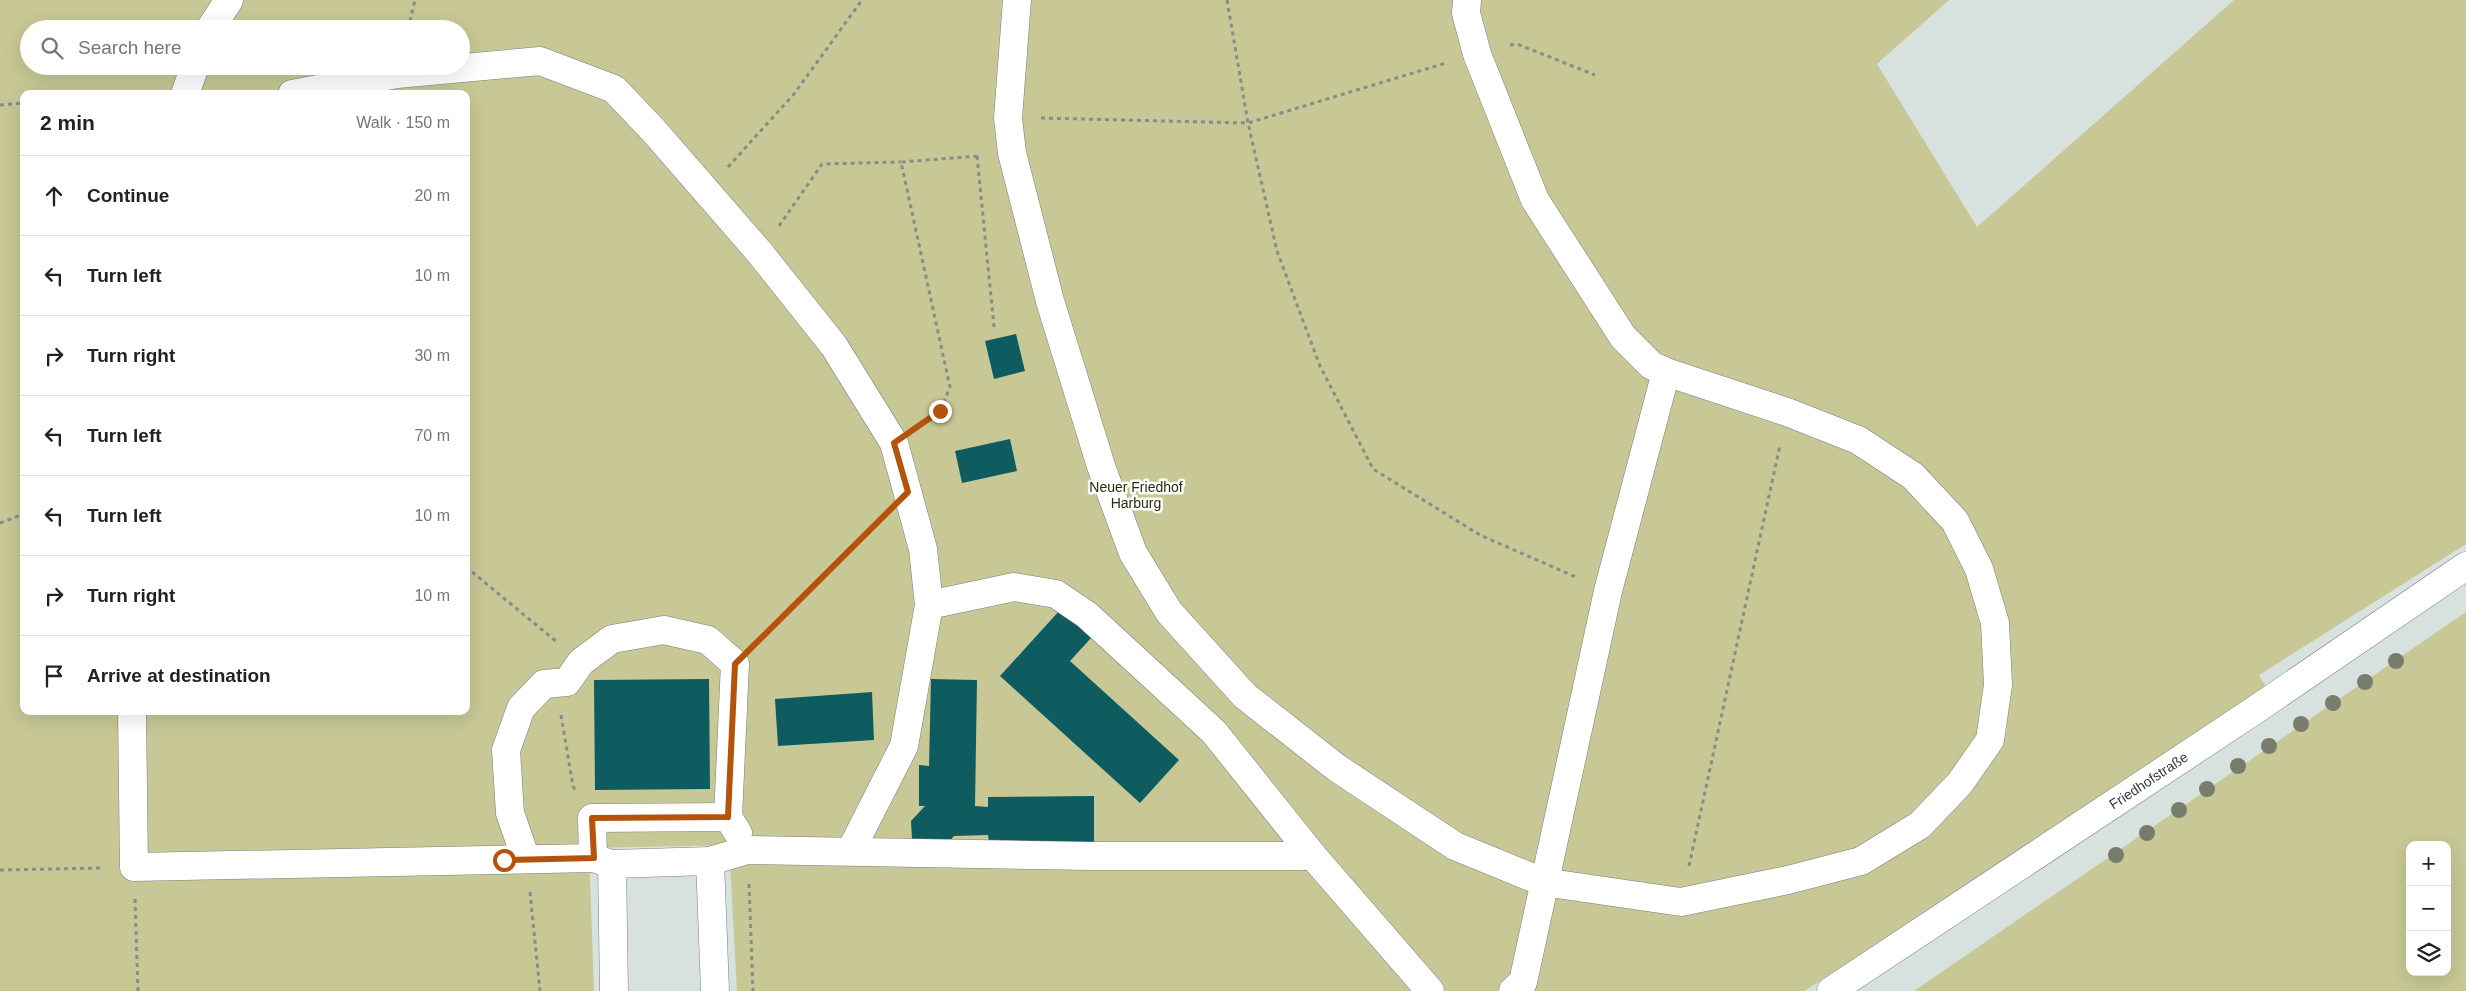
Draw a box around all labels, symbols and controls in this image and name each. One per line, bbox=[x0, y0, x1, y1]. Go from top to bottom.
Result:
search box bbox=[20, 20, 470, 75]
icon: search bbox=[38, 34, 66, 62]
text: Search here bbox=[78, 37, 182, 58]
text: 2 min bbox=[40, 111, 95, 134]
text: Walk · 150 m bbox=[356, 114, 450, 131]
icon: ahead bbox=[40, 182, 68, 210]
text: Continue bbox=[87, 185, 169, 206]
text: 20 m bbox=[414, 187, 450, 204]
icon: left bbox=[40, 262, 68, 290]
text: Turn left bbox=[87, 265, 162, 286]
text: 10 m bbox=[414, 267, 450, 284]
icon: right bbox=[40, 342, 68, 370]
text: Turn right bbox=[87, 345, 175, 366]
text: 30 m bbox=[414, 347, 450, 364]
route end bbox=[929, 400, 952, 423]
icon: left bbox=[40, 422, 68, 450]
text: Turn left bbox=[87, 425, 162, 446]
text: 70 m bbox=[414, 427, 450, 444]
park label: Neuer Friedhof Harburg bbox=[1089, 479, 1183, 511]
icon: left bbox=[40, 502, 68, 530]
text: Turn left bbox=[87, 505, 162, 526]
text: 10 m bbox=[414, 507, 450, 524]
icon: right bbox=[40, 582, 68, 610]
text: Turn right bbox=[87, 585, 175, 606]
text: 10 m bbox=[414, 587, 450, 604]
icon: arrive bbox=[40, 662, 68, 690]
text: Arrive at destination bbox=[87, 665, 271, 686]
street label: Friedhofstraße bbox=[2106, 749, 2191, 812]
map controls bbox=[2406, 841, 2451, 976]
button: + bbox=[2406, 841, 2451, 886]
route start bbox=[493, 849, 516, 872]
button: − bbox=[2406, 886, 2451, 931]
button: layers bbox=[2406, 931, 2451, 976]

